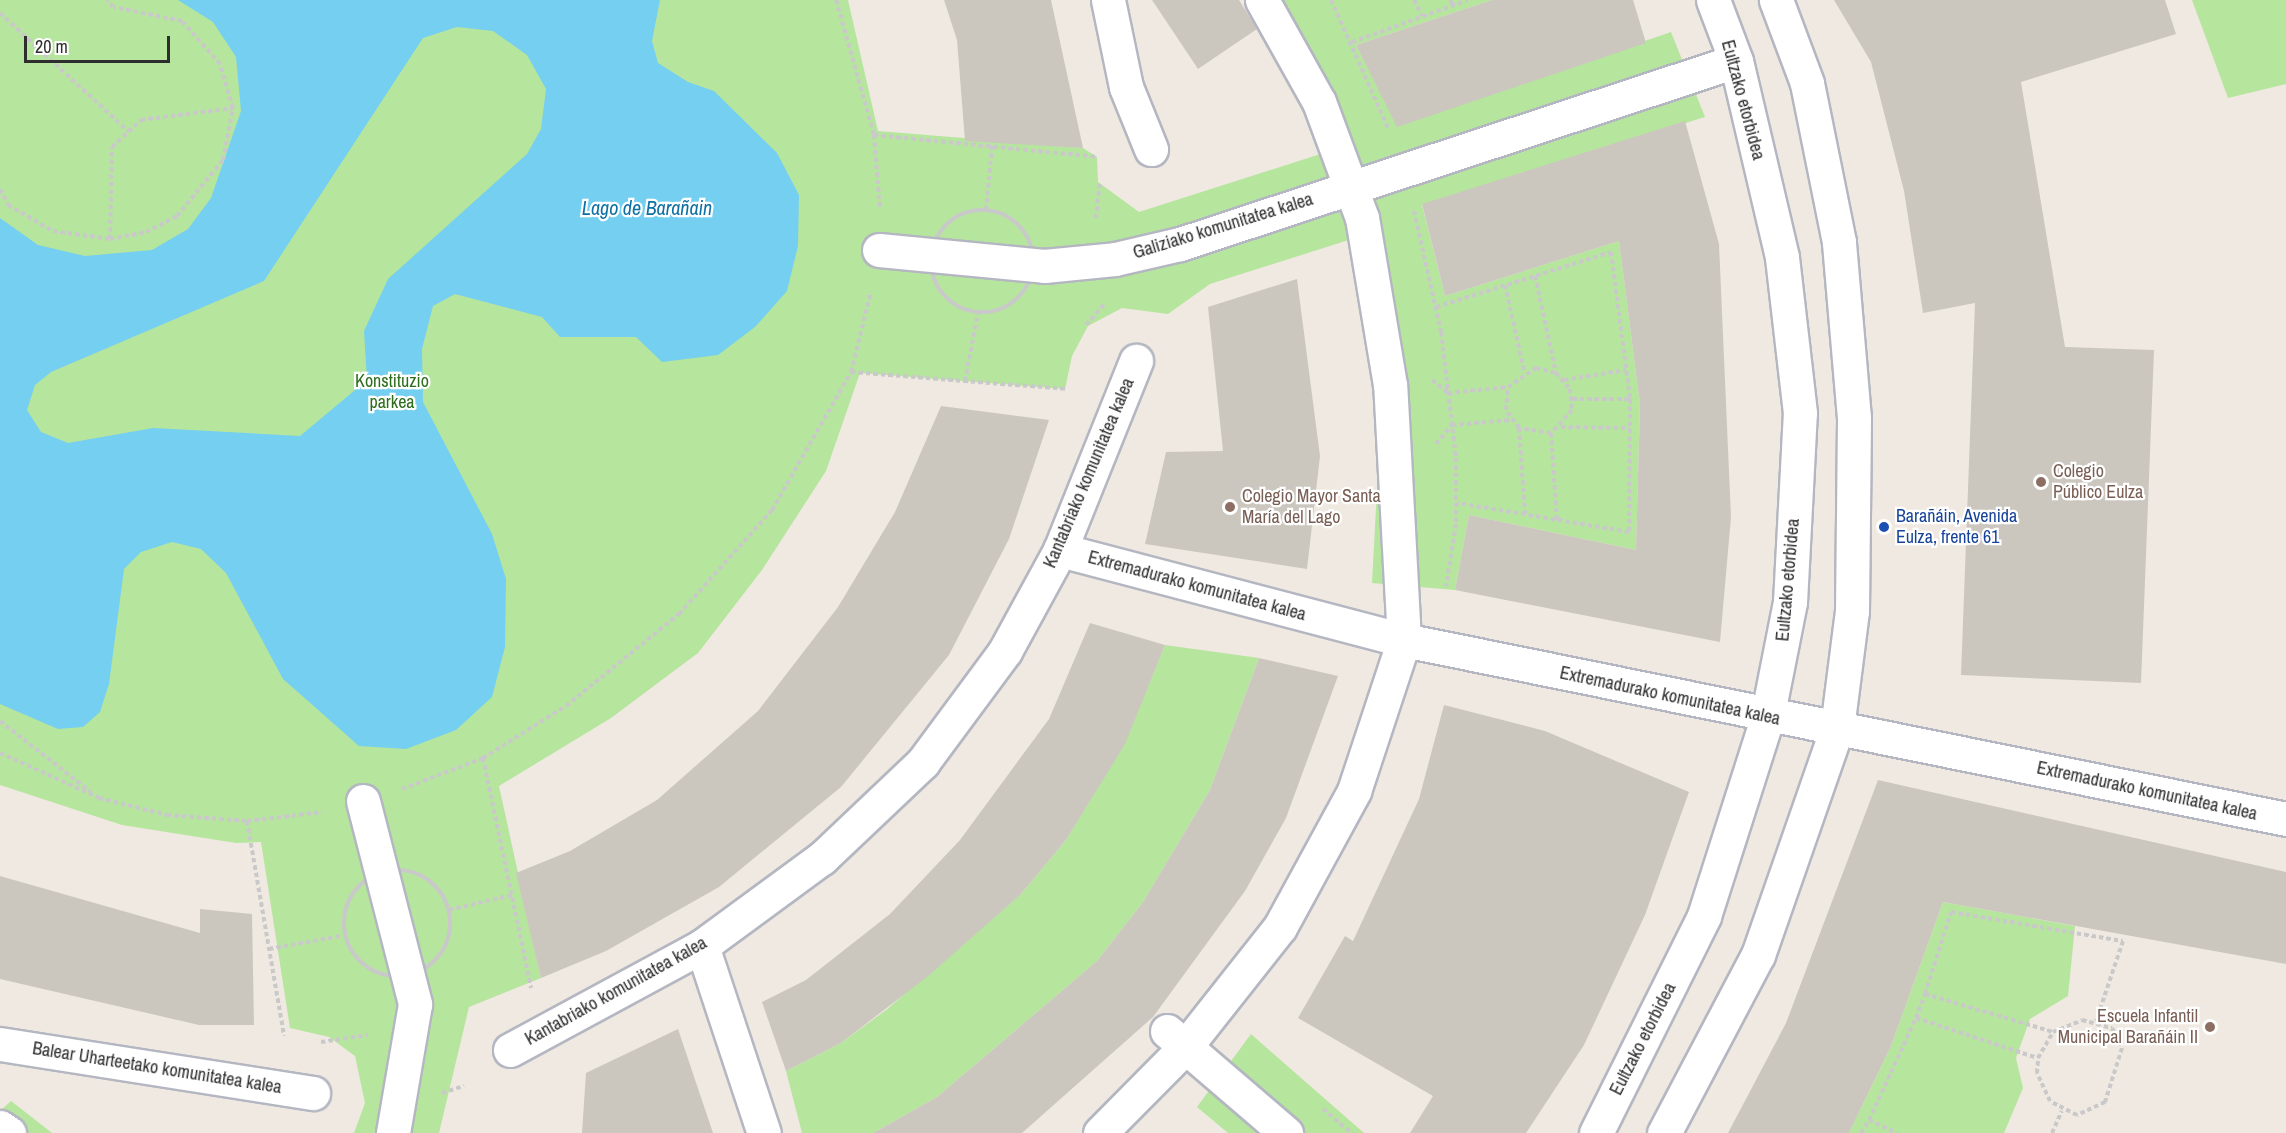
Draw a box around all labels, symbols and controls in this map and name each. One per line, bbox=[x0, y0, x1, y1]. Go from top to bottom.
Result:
scale bar bbox=[27, 24, 172, 62]
text: 20 m bbox=[35, 34, 68, 59]
street label: Eultzako etorbidea bbox=[1717, 38, 1769, 162]
street label: Galiziako komunitatea kalea bbox=[1130, 188, 1316, 264]
water label: Lago de Barañain bbox=[582, 195, 712, 219]
park label: Konstituzio parkea bbox=[355, 371, 429, 413]
street label: Kantabriako komunitatea kalea bbox=[1039, 375, 1139, 571]
place label: Colegio Público Eulza bbox=[2053, 461, 2143, 504]
marker: Colegio Público Eulza bbox=[2034, 475, 2048, 489]
place label: Colegio Mayor Santa María del Lago bbox=[1242, 486, 1381, 528]
marker: Colegio Mayor Santa María del Lago bbox=[1223, 500, 1237, 514]
place label: Barañáin, Avenida Eulza, frente 61 bbox=[1896, 506, 2018, 548]
street label: Eultzako etorbidea bbox=[1772, 518, 1804, 642]
marker: Barañáin, Avenida Eulza, frente 61 bbox=[1877, 520, 1891, 534]
street label: Extremadurako komunitatea kalea bbox=[1086, 546, 1308, 626]
street label: Extremadurako komunitatea kalea bbox=[1558, 662, 1782, 730]
street label: Extremadurako komunitatea kalea bbox=[2035, 757, 2259, 825]
street label: Kantabriako komunitatea kalea bbox=[521, 932, 711, 1050]
street label: Eultzako etorbidea bbox=[1605, 979, 1681, 1099]
place label: Escuela Infantil Municipal Barañáin II bbox=[2058, 1006, 2198, 1048]
marker: Escuela Infantil Municipal Barañáin II bbox=[2203, 1020, 2217, 1034]
street label: Balear Uharteetako komunitatea kalea bbox=[31, 1038, 283, 1098]

